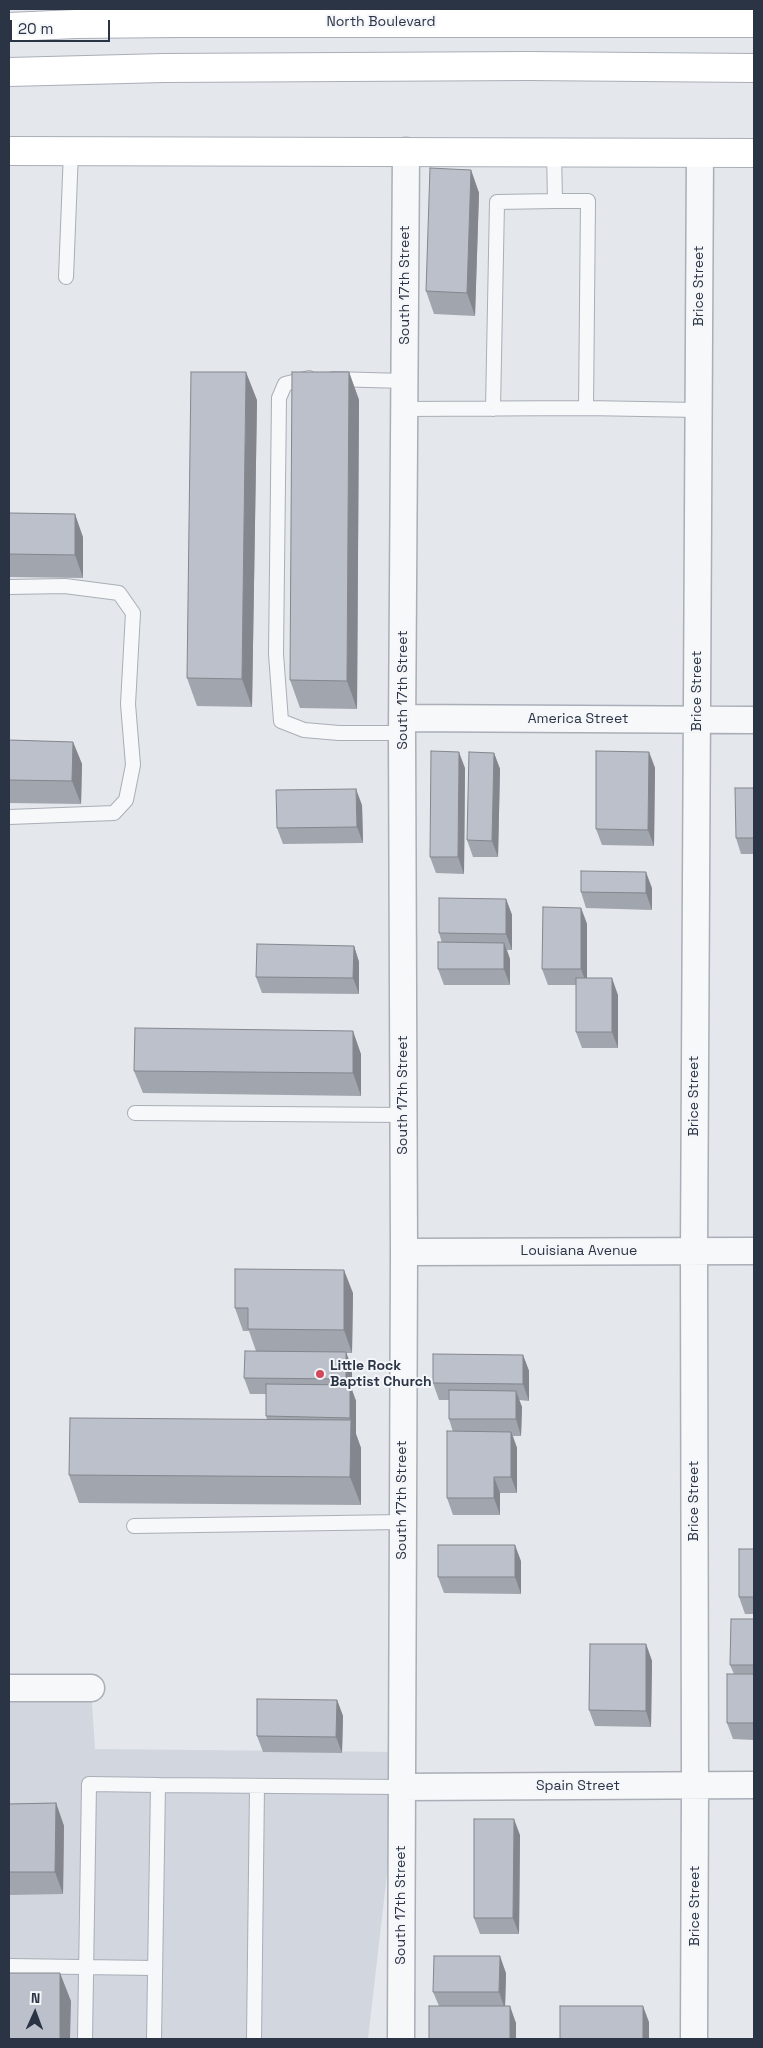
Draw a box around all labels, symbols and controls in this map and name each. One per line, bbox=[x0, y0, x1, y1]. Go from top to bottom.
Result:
scale bar bbox=[12, 10, 112, 42]
street label: North Boulevard bbox=[326, 14, 436, 30]
text: 20 m bbox=[18, 19, 53, 38]
street label: South 17th Street bbox=[397, 225, 413, 345]
street label: Brice Street bbox=[691, 245, 707, 327]
street label: South 17th Street bbox=[395, 630, 411, 750]
street label: Brice Street bbox=[689, 650, 705, 732]
street label: America Street bbox=[528, 711, 628, 727]
street label: South 17th Street bbox=[395, 1035, 411, 1155]
street label: Brice Street bbox=[686, 1055, 702, 1137]
street label: Louisiana Avenue bbox=[521, 1243, 637, 1259]
place label: Little Rock Baptist Church bbox=[330, 1358, 432, 1390]
marker: Little Rock Baptist Church bbox=[314, 1368, 326, 1380]
street label: South 17th Street bbox=[394, 1440, 410, 1560]
street label: Brice Street bbox=[686, 1460, 702, 1542]
street label: Spain Street bbox=[536, 1778, 620, 1794]
street label: South 17th Street bbox=[393, 1845, 409, 1965]
street label: Brice Street bbox=[687, 1865, 703, 1947]
north arrow bbox=[10, 1988, 60, 2038]
text: N bbox=[31, 1989, 41, 2007]

